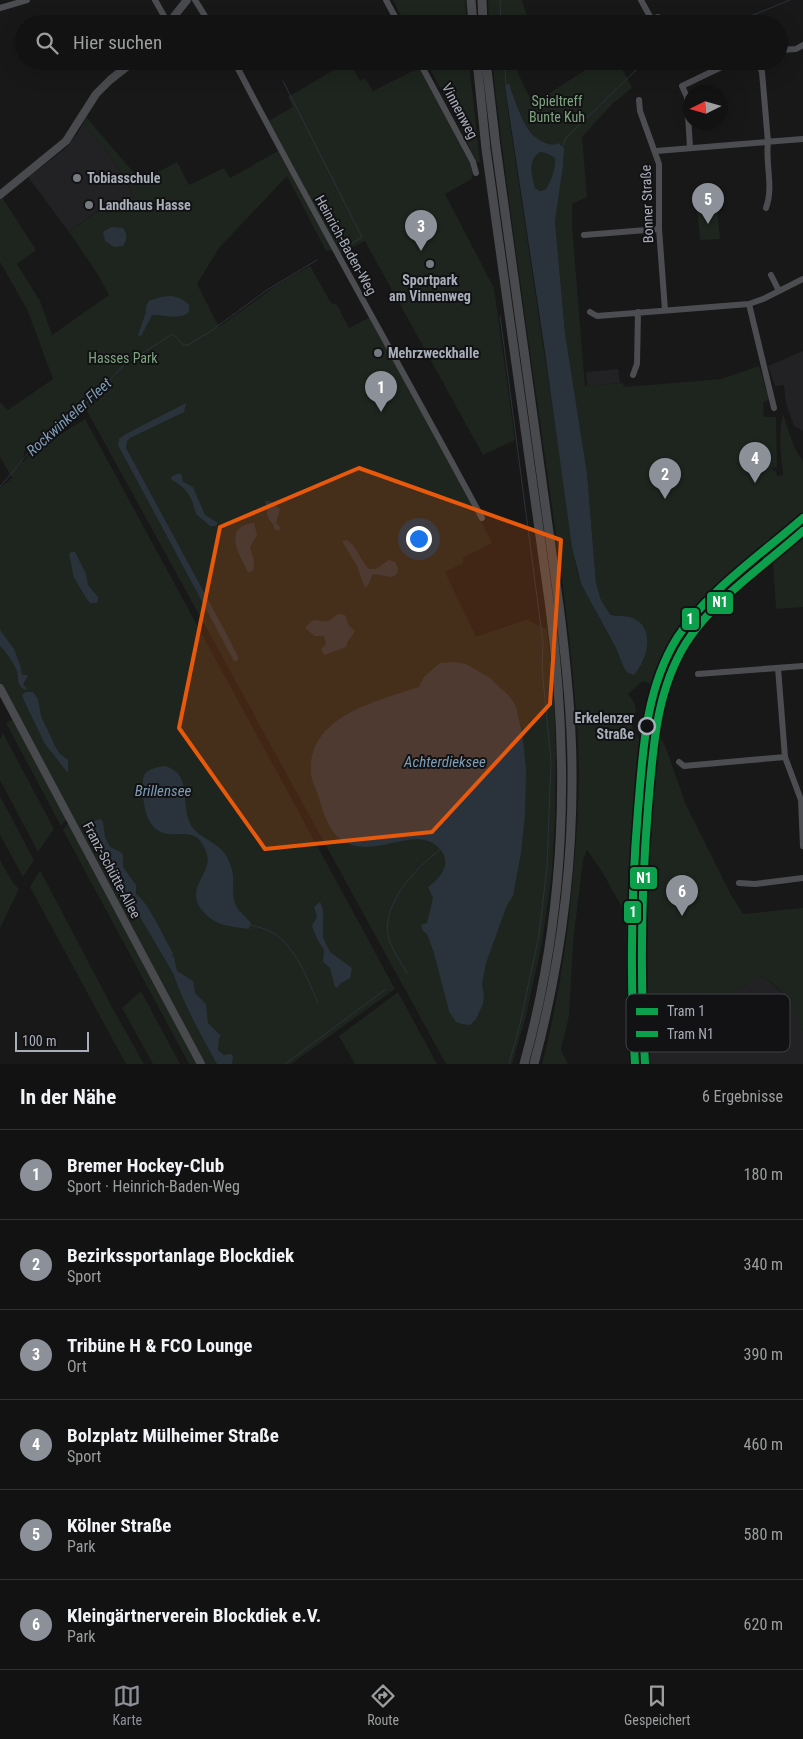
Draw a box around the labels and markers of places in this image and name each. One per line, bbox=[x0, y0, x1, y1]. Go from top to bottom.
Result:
place label: Tobiasschule bbox=[87, 170, 161, 186]
marker: Tobiasschule bbox=[71, 172, 83, 184]
pin: 5 bbox=[692, 183, 724, 224]
place label: Landhaus Hasse bbox=[99, 197, 191, 213]
marker: Landhaus Hasse bbox=[83, 199, 95, 211]
pin: 3 bbox=[405, 210, 437, 251]
marker: Sportpark am Vinnenweg bbox=[424, 258, 436, 270]
place label: Sportpark am Vinnenweg bbox=[389, 272, 471, 304]
place label: Mehrzweckhalle bbox=[388, 345, 479, 361]
marker: Mehrzweckhalle bbox=[372, 347, 384, 359]
pin: 1 bbox=[365, 371, 397, 412]
pin: 4 bbox=[739, 442, 771, 483]
pin: 2 bbox=[649, 458, 681, 499]
place label: Erkelenzer Straße bbox=[575, 710, 634, 742]
marker: Erkelenzer Straße bbox=[638, 717, 656, 735]
pin: 6 bbox=[666, 875, 698, 916]

